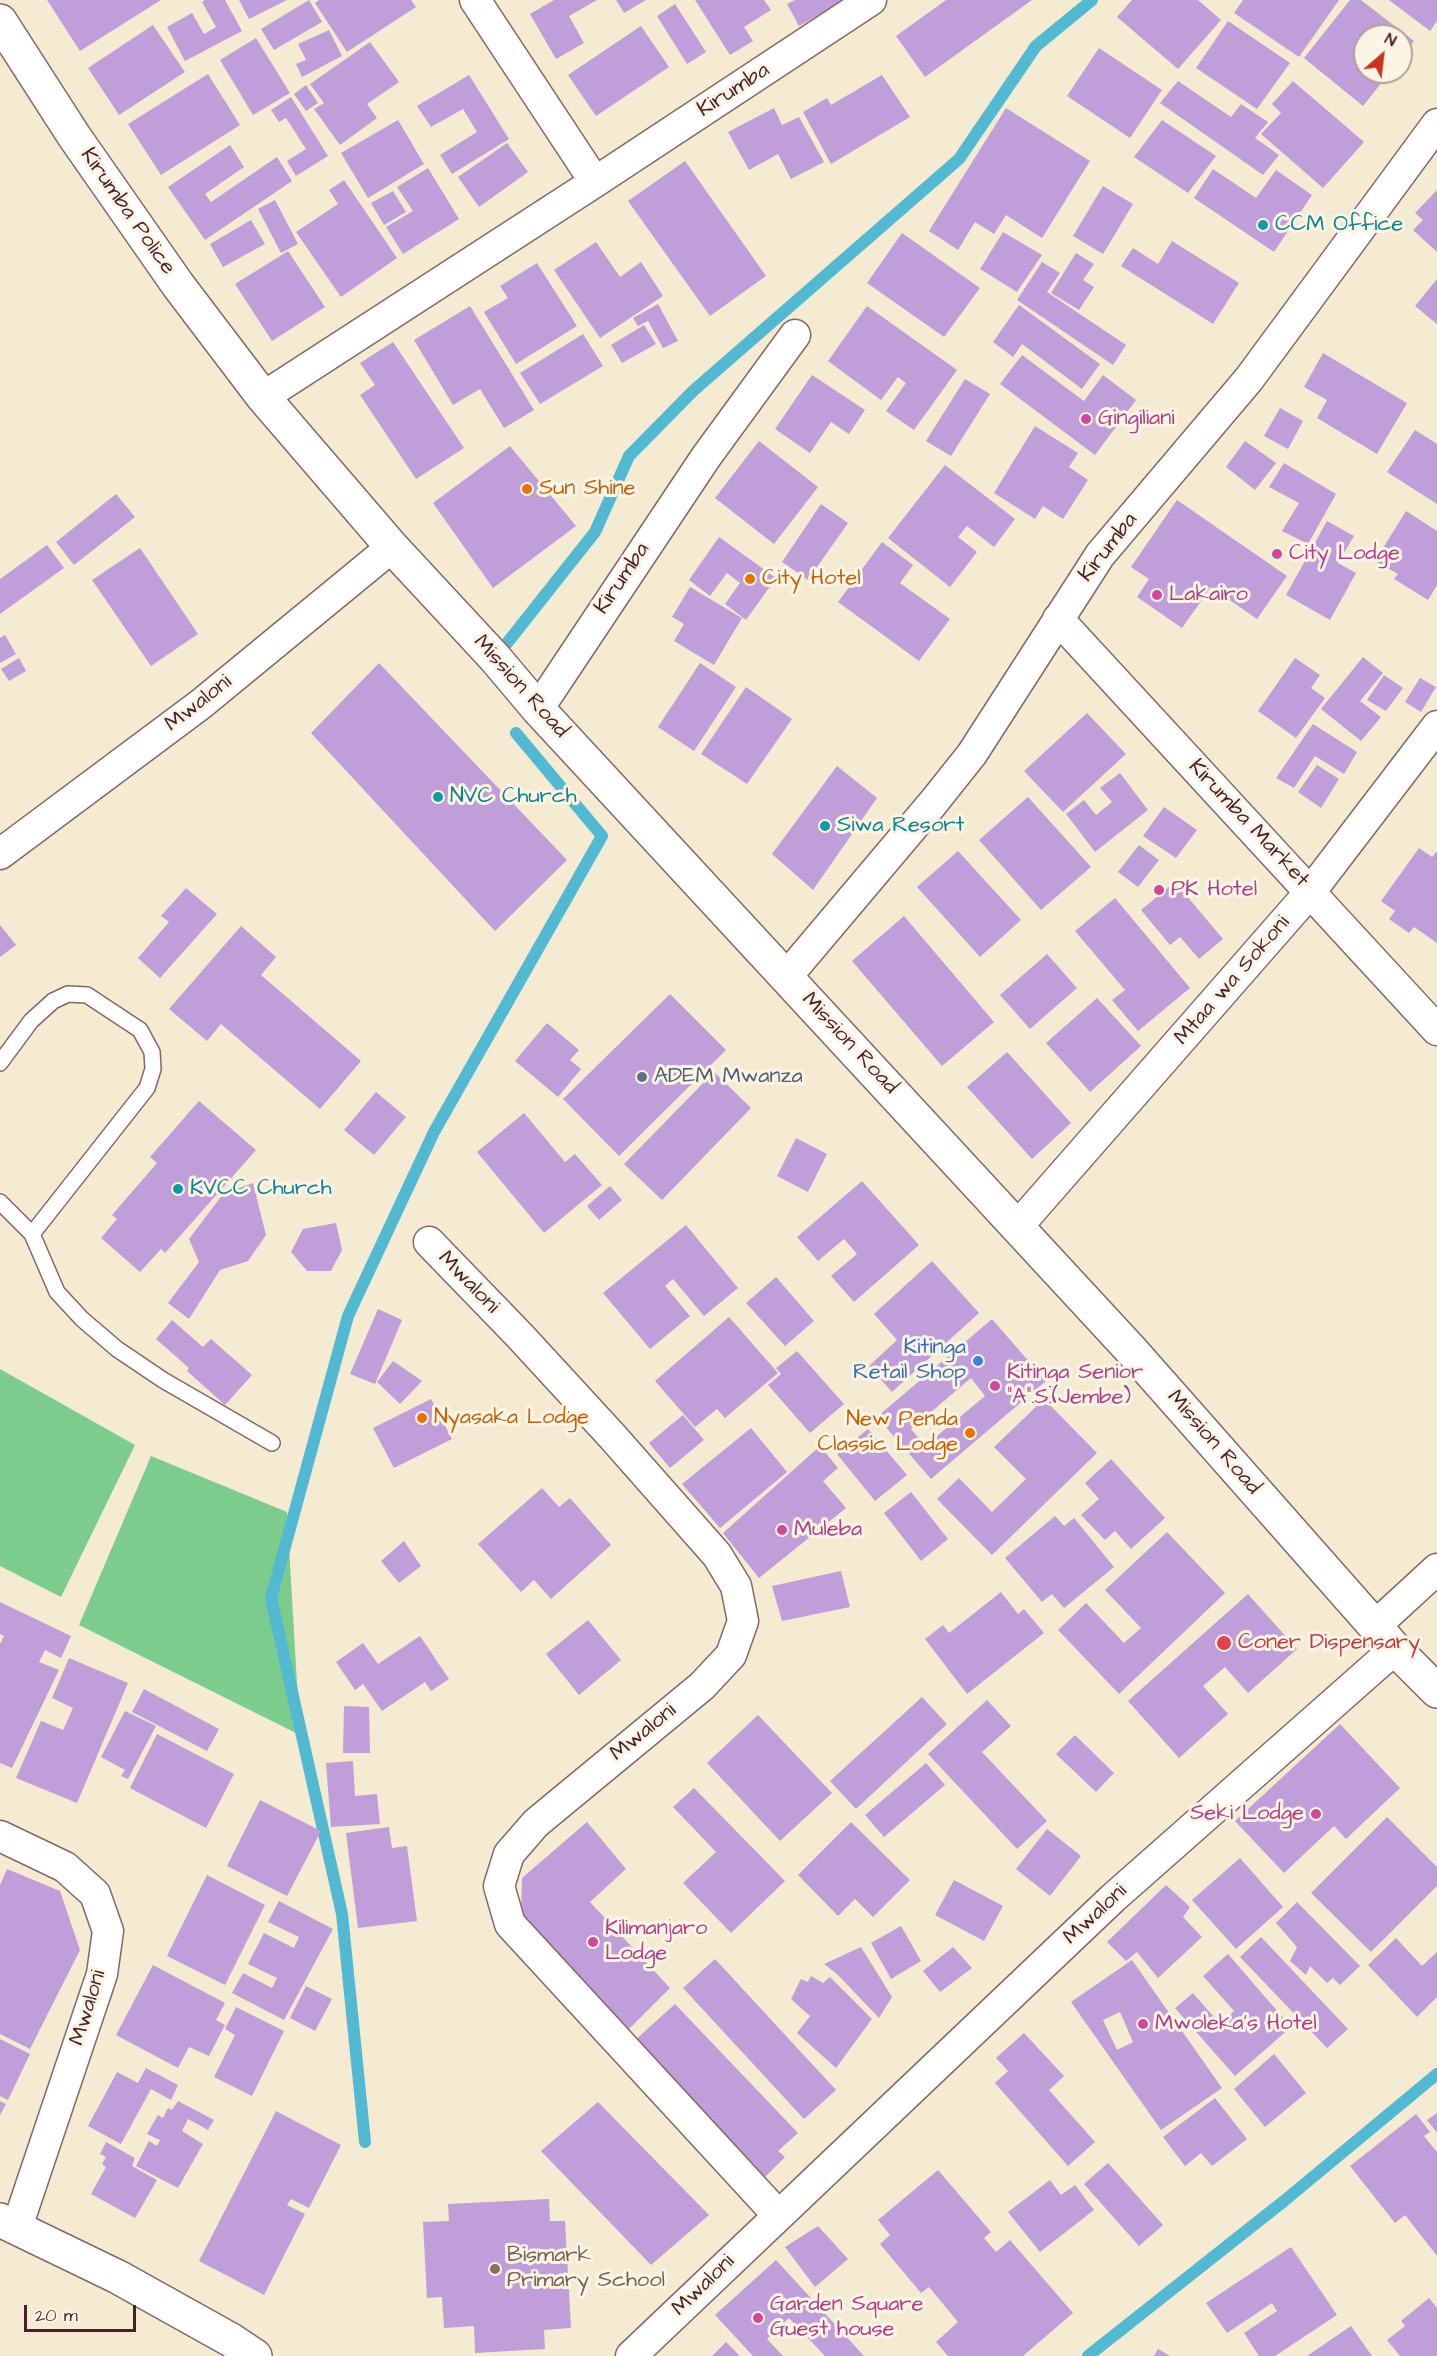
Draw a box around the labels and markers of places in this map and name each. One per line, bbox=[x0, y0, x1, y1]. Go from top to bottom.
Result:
place label: CCM Office bbox=[1275, 212, 1403, 238]
marker: CCM Office bbox=[1256, 218, 1270, 232]
place label: Gingiliani bbox=[1098, 406, 1175, 432]
marker: Gingiliani bbox=[1079, 412, 1093, 426]
place label: Sun Shine bbox=[539, 476, 635, 502]
marker: Sun Shine bbox=[520, 482, 534, 496]
place label: City Lodge bbox=[1289, 541, 1400, 567]
marker: City Lodge bbox=[1270, 547, 1284, 561]
place label: City Hotel bbox=[762, 566, 861, 592]
marker: City Hotel bbox=[743, 572, 757, 586]
place label: Lakairo bbox=[1169, 582, 1248, 608]
marker: Lakairo bbox=[1150, 588, 1164, 602]
place label: NVC Church bbox=[450, 784, 577, 810]
marker: NVC Church bbox=[431, 790, 445, 804]
place label: Siwa Resort bbox=[837, 813, 964, 839]
marker: Siwa Resort bbox=[818, 819, 832, 833]
place label: PK Hotel bbox=[1171, 877, 1257, 903]
marker: PK Hotel bbox=[1152, 883, 1166, 897]
place label: ADEM Mwanza bbox=[654, 1064, 803, 1090]
marker: ADEM Mwanza bbox=[635, 1070, 649, 1084]
place label: KVCC Church bbox=[190, 1176, 332, 1202]
marker: KVCC Church bbox=[171, 1182, 185, 1196]
place label: Kitinga Retail Shop bbox=[853, 1335, 966, 1386]
marker: Kitinga Retail Shop bbox=[971, 1354, 985, 1368]
place label: Kitinga Senior "A".S.(Jembe) bbox=[1007, 1360, 1143, 1412]
marker: Kitinga Senior "A".S.(Jembe) bbox=[988, 1379, 1002, 1393]
place label: Nyasaka Lodge bbox=[434, 1405, 589, 1431]
place label: New Penda Classic Lodge bbox=[817, 1407, 958, 1458]
marker: Nyasaka Lodge bbox=[415, 1411, 429, 1425]
marker: New Penda Classic Lodge bbox=[963, 1426, 977, 1440]
place label: Muleba bbox=[794, 1517, 862, 1543]
marker: Muleba bbox=[775, 1523, 789, 1537]
place label: Coner Dispensary bbox=[1238, 1630, 1420, 1656]
marker: Coner Dispensary bbox=[1215, 1634, 1233, 1652]
place label: Seki Lodge bbox=[1190, 1801, 1304, 1827]
marker: Seki Lodge bbox=[1309, 1807, 1323, 1821]
place label: Kilimanjaro Lodge bbox=[605, 1916, 707, 1968]
marker: Kilimanjaro Lodge bbox=[586, 1935, 600, 1949]
place label: Mwoleka's Hotel bbox=[1155, 2011, 1317, 2037]
marker: Mwoleka's Hotel bbox=[1136, 2017, 1150, 2031]
place label: Bismark Primary School bbox=[507, 2243, 665, 2294]
marker: Bismark Primary School bbox=[488, 2262, 502, 2276]
place label: Garden Square Guest house bbox=[770, 2292, 923, 2344]
marker: Garden Square Guest house bbox=[751, 2311, 765, 2325]

